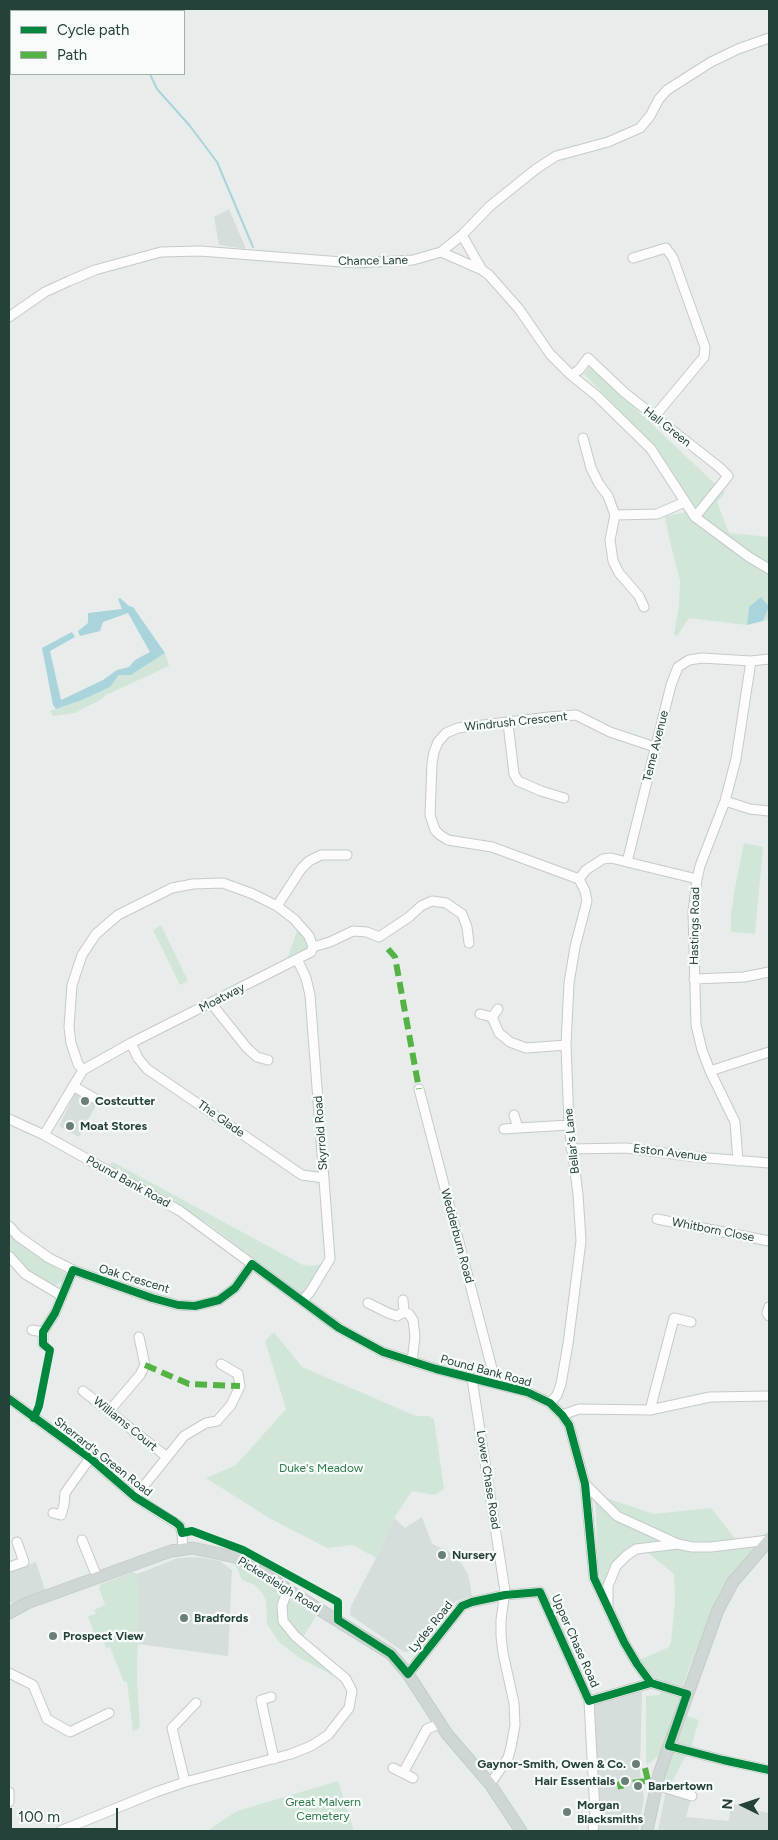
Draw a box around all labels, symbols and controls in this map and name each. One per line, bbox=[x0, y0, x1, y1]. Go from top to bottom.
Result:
legend bbox=[10, 10, 185, 75]
text: Cycle path bbox=[57, 21, 129, 39]
text: Path bbox=[57, 46, 87, 64]
street label: Chance Lane bbox=[338, 253, 408, 269]
street label: Hall Green bbox=[640, 404, 694, 450]
street label: Windrush Crescent bbox=[464, 709, 568, 735]
street label: Teme Avenue bbox=[640, 709, 672, 783]
street label: Hastings Road bbox=[687, 887, 703, 965]
street label: Moatway bbox=[197, 980, 247, 1016]
place label: Costcutter bbox=[95, 1094, 155, 1108]
marker: Costcutter bbox=[79, 1095, 91, 1107]
street label: Skyrrold Road bbox=[311, 1095, 331, 1171]
street label: The Glade bbox=[195, 1098, 247, 1140]
street label: Bellar's Lane bbox=[561, 1107, 583, 1175]
place label: Moat Stores bbox=[80, 1119, 147, 1133]
marker: Moat Stores bbox=[64, 1120, 76, 1132]
street label: Eston Avenue bbox=[632, 1141, 708, 1165]
street label: Pound Bank Road bbox=[84, 1153, 172, 1211]
street label: Wedderburn Road bbox=[437, 1187, 477, 1285]
street label: Whitborn Close bbox=[671, 1215, 755, 1245]
street label: Oak Crescent bbox=[97, 1261, 171, 1297]
street label: Pound Bank Road bbox=[439, 1352, 533, 1390]
street label: Williams Court bbox=[90, 1394, 160, 1454]
street label: Sherrard's Green Road bbox=[51, 1414, 155, 1500]
street label: Lower Chase Road bbox=[473, 1429, 503, 1531]
park label: Duke's Meadow bbox=[279, 1461, 363, 1475]
place label: Nursery bbox=[452, 1548, 496, 1562]
marker: Nursery bbox=[436, 1549, 448, 1561]
street label: Pickersleigh Road bbox=[235, 1554, 323, 1616]
street label: Upper Chase Road bbox=[548, 1592, 602, 1690]
street label: Lydes Road bbox=[406, 1598, 456, 1656]
place label: Bradfords bbox=[194, 1611, 248, 1625]
marker: Bradfords bbox=[178, 1612, 190, 1624]
place label: Prospect View bbox=[63, 1629, 144, 1643]
marker: Prospect View bbox=[47, 1630, 59, 1642]
place label: Gaynor-Smith, Owen & Co. bbox=[477, 1757, 626, 1771]
marker: Gaynor-Smith, Owen & Co. bbox=[630, 1758, 642, 1770]
place label: Hair Essentials bbox=[534, 1774, 615, 1788]
marker: Hair Essentials bbox=[619, 1775, 631, 1787]
place label: Barbertown bbox=[648, 1779, 713, 1793]
marker: Barbertown bbox=[632, 1780, 644, 1792]
north arrow bbox=[718, 1780, 768, 1830]
park label: Great Malvern Cemetery bbox=[285, 1795, 361, 1823]
scale bar bbox=[12, 1798, 120, 1830]
place label: Morgan Blacksmiths bbox=[577, 1798, 643, 1826]
text: N bbox=[719, 1798, 736, 1810]
marker: Morgan Blacksmiths bbox=[561, 1806, 573, 1818]
text: 100 m bbox=[18, 1808, 60, 1826]

